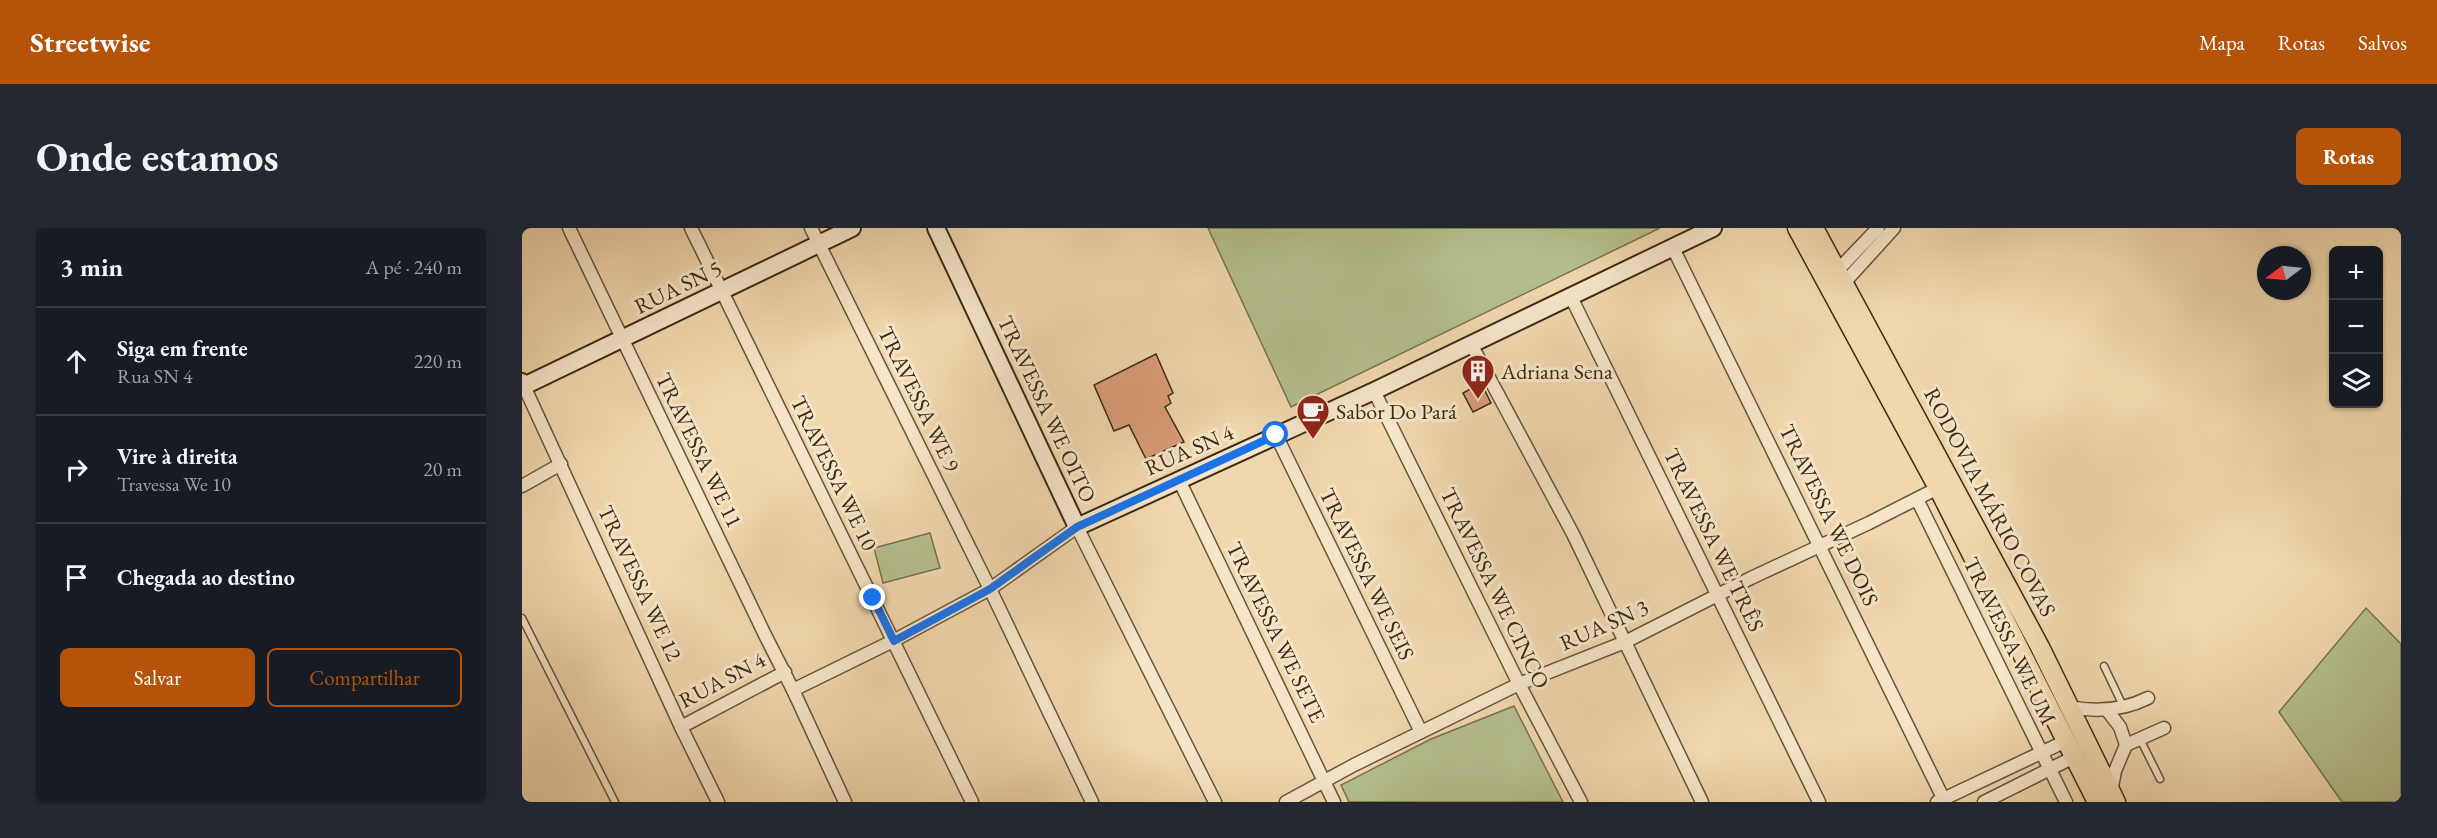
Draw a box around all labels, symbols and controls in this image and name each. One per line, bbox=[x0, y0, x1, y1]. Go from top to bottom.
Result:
text: Streetwise bbox=[30, 24, 150, 60]
text: Mapa bbox=[2199, 29, 2245, 56]
text: Rotas bbox=[2278, 29, 2325, 56]
text: Salvos bbox=[2358, 29, 2407, 56]
button: Rotas bbox=[2296, 128, 2401, 185]
text: Onde estamos bbox=[36, 129, 279, 184]
north arrow bbox=[2257, 246, 2311, 300]
map controls bbox=[2329, 246, 2383, 408]
button: + bbox=[2329, 246, 2383, 300]
text: 3 min bbox=[60, 250, 123, 284]
street label: RUA SN 5 bbox=[629, 253, 727, 321]
text: A pé · 240 m bbox=[366, 254, 462, 280]
button: − bbox=[2329, 300, 2383, 354]
street label: TRAVESSA WE OITO bbox=[991, 311, 1103, 507]
street label: TRAVESSA WE 9 bbox=[871, 322, 967, 477]
text: Siga em frente bbox=[117, 334, 248, 363]
icon: ahead bbox=[60, 345, 93, 378]
text: 220 m bbox=[414, 348, 462, 374]
building icon: Adriana Sena bbox=[1460, 353, 1496, 400]
button: layers bbox=[2329, 354, 2383, 408]
place label: Adriana Sena bbox=[1500, 357, 1613, 386]
text: Rua SN 4 bbox=[117, 363, 193, 389]
street label: TRAVESSA WE 11 bbox=[649, 368, 749, 532]
street label: RODOVIA MÁRIO COVAS bbox=[1917, 382, 2063, 622]
street label: TRAVESSA WE 10 bbox=[784, 391, 884, 556]
cafe icon: Sabor Do Pará bbox=[1295, 393, 1331, 440]
place label: Sabor Do Pará bbox=[1336, 397, 1457, 426]
street label: RUA SN 4 bbox=[1140, 417, 1238, 482]
street label: TRAVESSA WE DOIS bbox=[1772, 419, 1886, 611]
route start bbox=[1262, 421, 1288, 447]
text: Vire à direita bbox=[117, 442, 238, 471]
street label: TRAVESSA WE TRÊS bbox=[1657, 443, 1771, 637]
icon: right bbox=[60, 453, 93, 486]
text: 20 m bbox=[423, 456, 462, 482]
text: Travessa We 10 bbox=[117, 471, 231, 497]
street label: TRAVESSA WE CINCO bbox=[1434, 482, 1556, 694]
street label: TRAVESSA WE SEIS bbox=[1313, 483, 1421, 665]
street label: TRAVESSA WE 12 bbox=[591, 500, 689, 666]
street label: TRAVESSA WE SETE bbox=[1220, 537, 1332, 727]
street label: TRAVESSA WE UM bbox=[1957, 552, 2063, 730]
icon: arrive bbox=[60, 561, 93, 594]
text: Chegada ao destino bbox=[117, 563, 295, 592]
route end bbox=[859, 584, 885, 610]
street label: RUA SN 3 bbox=[1555, 593, 1653, 657]
street label: RUA SN 4 bbox=[674, 645, 771, 715]
button: Salvar bbox=[60, 648, 255, 707]
button: Compartilhar bbox=[267, 648, 462, 707]

